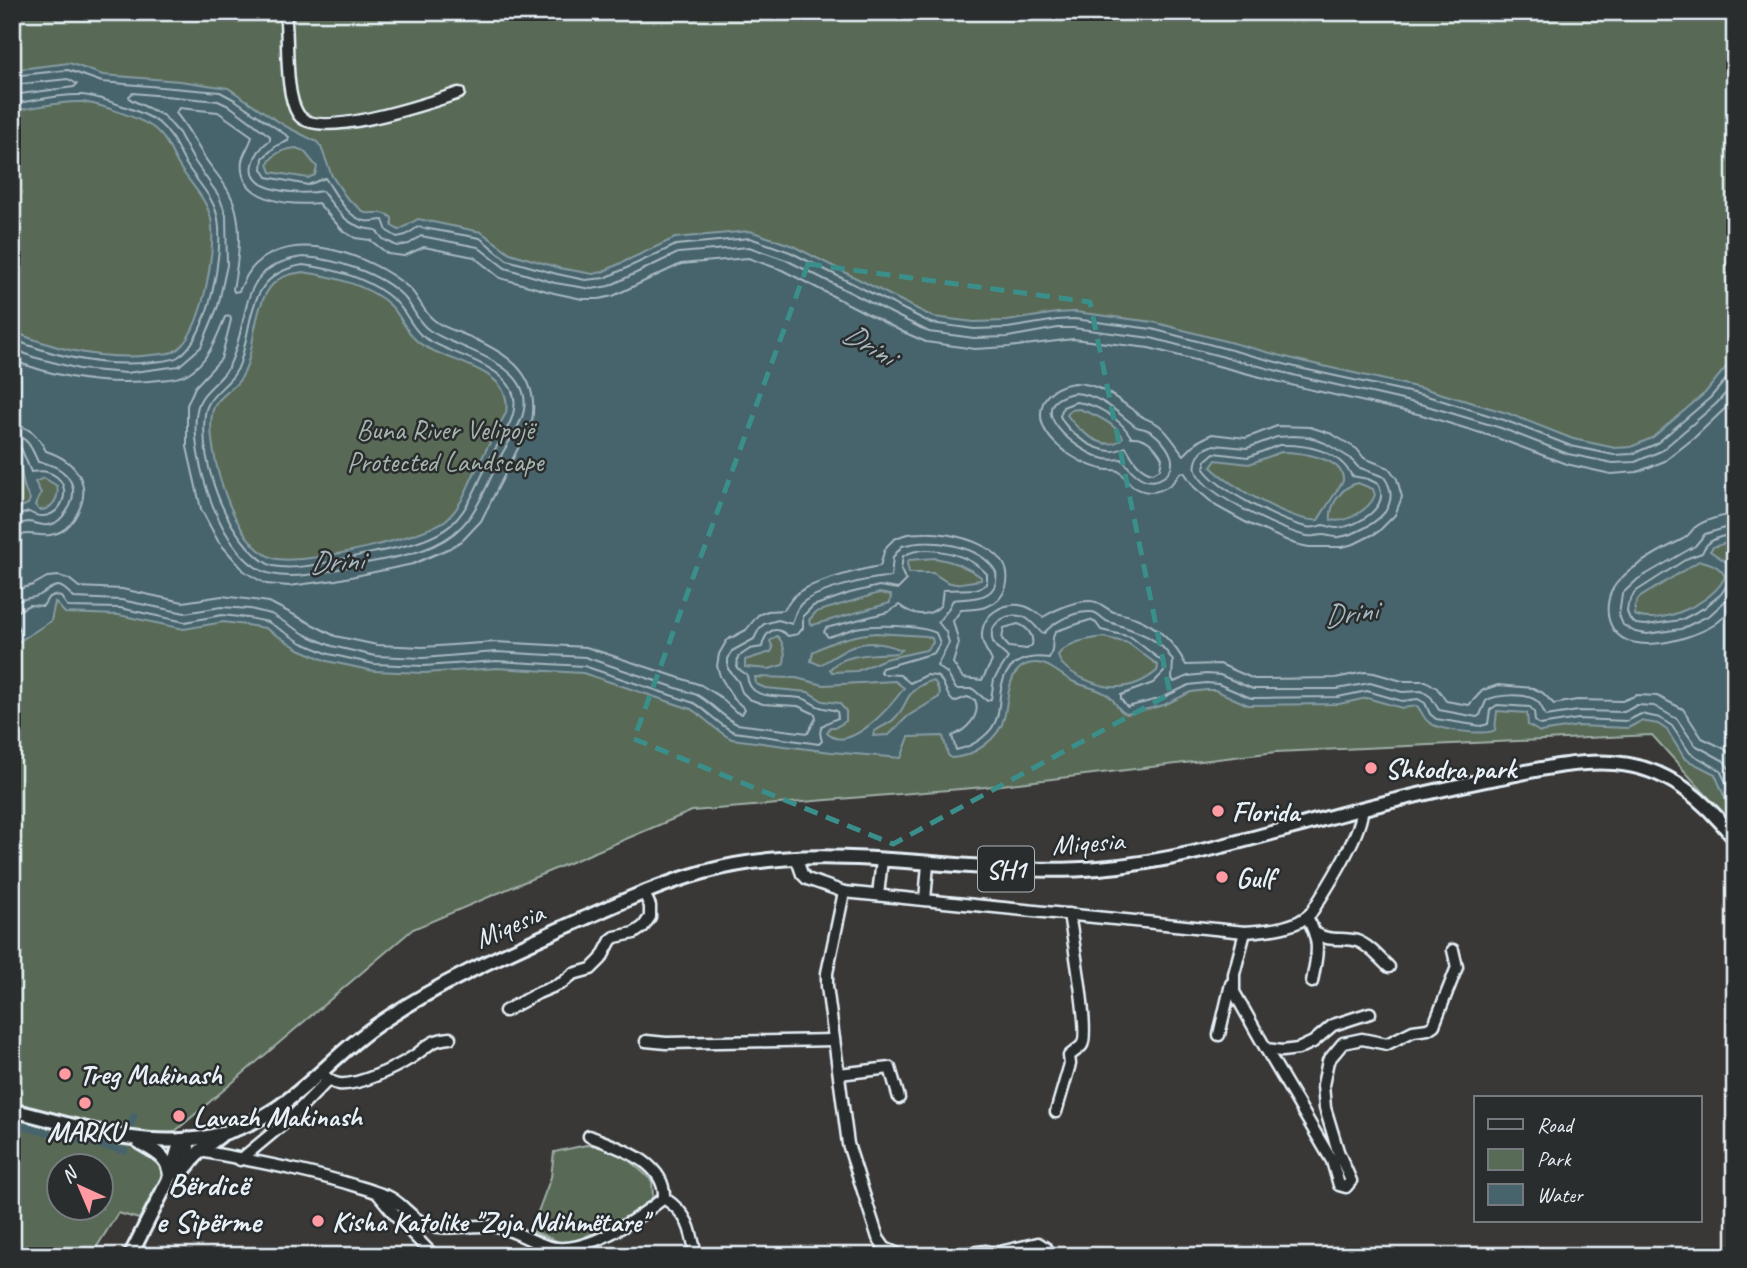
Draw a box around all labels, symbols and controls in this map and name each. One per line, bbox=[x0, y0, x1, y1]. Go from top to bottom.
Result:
water label: Drini bbox=[836, 314, 908, 378]
park label: Buna River Velipojë Protected Landscape bbox=[347, 412, 545, 479]
water label: Drini bbox=[308, 540, 371, 581]
water label: Drini bbox=[1321, 589, 1386, 636]
place label: Shkodra park bbox=[1385, 751, 1518, 786]
marker: Shkodra park bbox=[1363, 760, 1379, 776]
place label: Florida bbox=[1232, 794, 1302, 829]
marker: Florida bbox=[1210, 803, 1226, 819]
street label: Miqesia bbox=[1051, 822, 1127, 862]
road number: SH1 bbox=[978, 846, 1034, 891]
place label: Gulf bbox=[1236, 860, 1280, 895]
marker: Gulf bbox=[1214, 869, 1230, 885]
street label: Miqesia bbox=[469, 894, 551, 956]
place label: Treg Makinash bbox=[79, 1057, 223, 1092]
marker: Treg Makinash bbox=[57, 1066, 73, 1082]
marker: MARKU bbox=[77, 1095, 93, 1111]
legend bbox=[1474, 1096, 1702, 1222]
place label: Lavazh Makinash bbox=[193, 1099, 364, 1134]
marker: Lavazh Makinash bbox=[171, 1108, 187, 1124]
text: Road bbox=[1537, 1112, 1576, 1138]
place label: MARKU bbox=[47, 1114, 128, 1149]
text: Park bbox=[1537, 1146, 1572, 1172]
north arrow bbox=[46, 1152, 116, 1222]
text: N bbox=[56, 1161, 84, 1188]
district label: Bërdicë e Sipërme bbox=[156, 1164, 264, 1242]
text: Water bbox=[1537, 1182, 1584, 1208]
place label: Kisha Katolike "Zoja Ndihmëtare" bbox=[332, 1204, 654, 1239]
marker: Kisha Katolike "Zoja Ndihmëtare" bbox=[310, 1213, 326, 1229]

